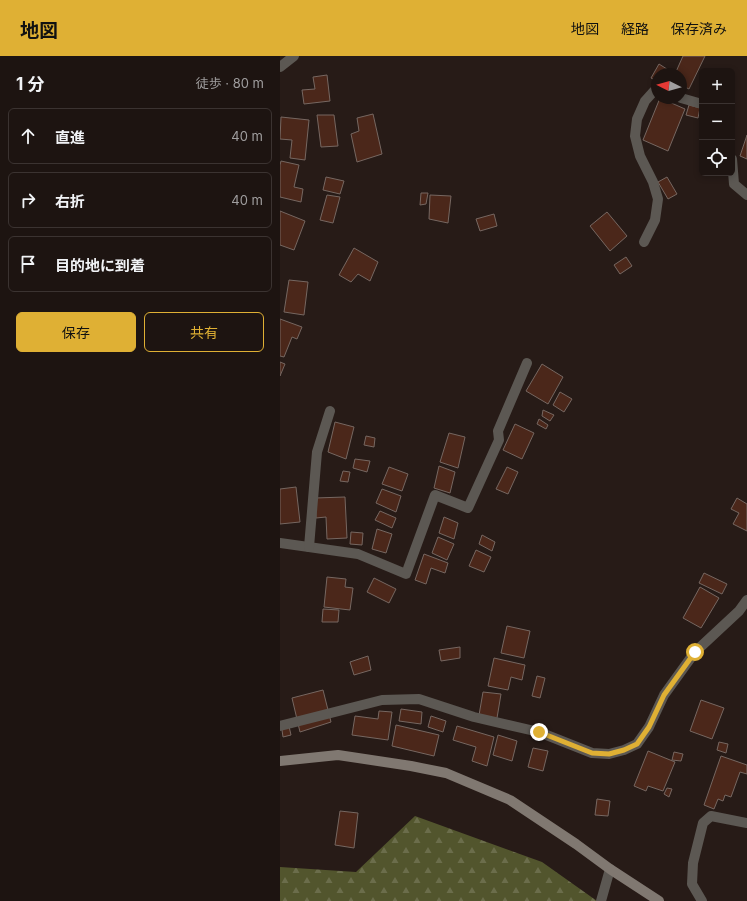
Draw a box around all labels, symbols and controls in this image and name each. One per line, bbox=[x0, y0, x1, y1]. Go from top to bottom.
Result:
text: 地図 bbox=[20, 19, 58, 42]
text: 地図 bbox=[571, 20, 599, 37]
text: 経路 bbox=[621, 20, 649, 37]
text: 保存済み bbox=[671, 20, 727, 37]
north arrow bbox=[651, 68, 687, 104]
map controls bbox=[699, 68, 735, 176]
button: + bbox=[699, 68, 735, 104]
text: 1 分 bbox=[16, 74, 44, 94]
text: 徒歩 · 80 m bbox=[196, 75, 264, 91]
button: − bbox=[699, 104, 735, 140]
icon: ahead bbox=[17, 125, 39, 147]
text: 直進 bbox=[55, 128, 85, 147]
text: 40 m bbox=[231, 128, 263, 144]
button: locate bbox=[699, 140, 735, 176]
icon: right bbox=[17, 189, 39, 211]
text: 右折 bbox=[55, 192, 85, 211]
text: 40 m bbox=[231, 192, 263, 208]
icon: arrive bbox=[17, 253, 39, 275]
text: 目的地に到着 bbox=[55, 256, 145, 275]
button: 保存 bbox=[16, 312, 136, 352]
button: 共有 bbox=[144, 312, 264, 352]
route start bbox=[686, 643, 704, 661]
route end bbox=[530, 723, 548, 741]

